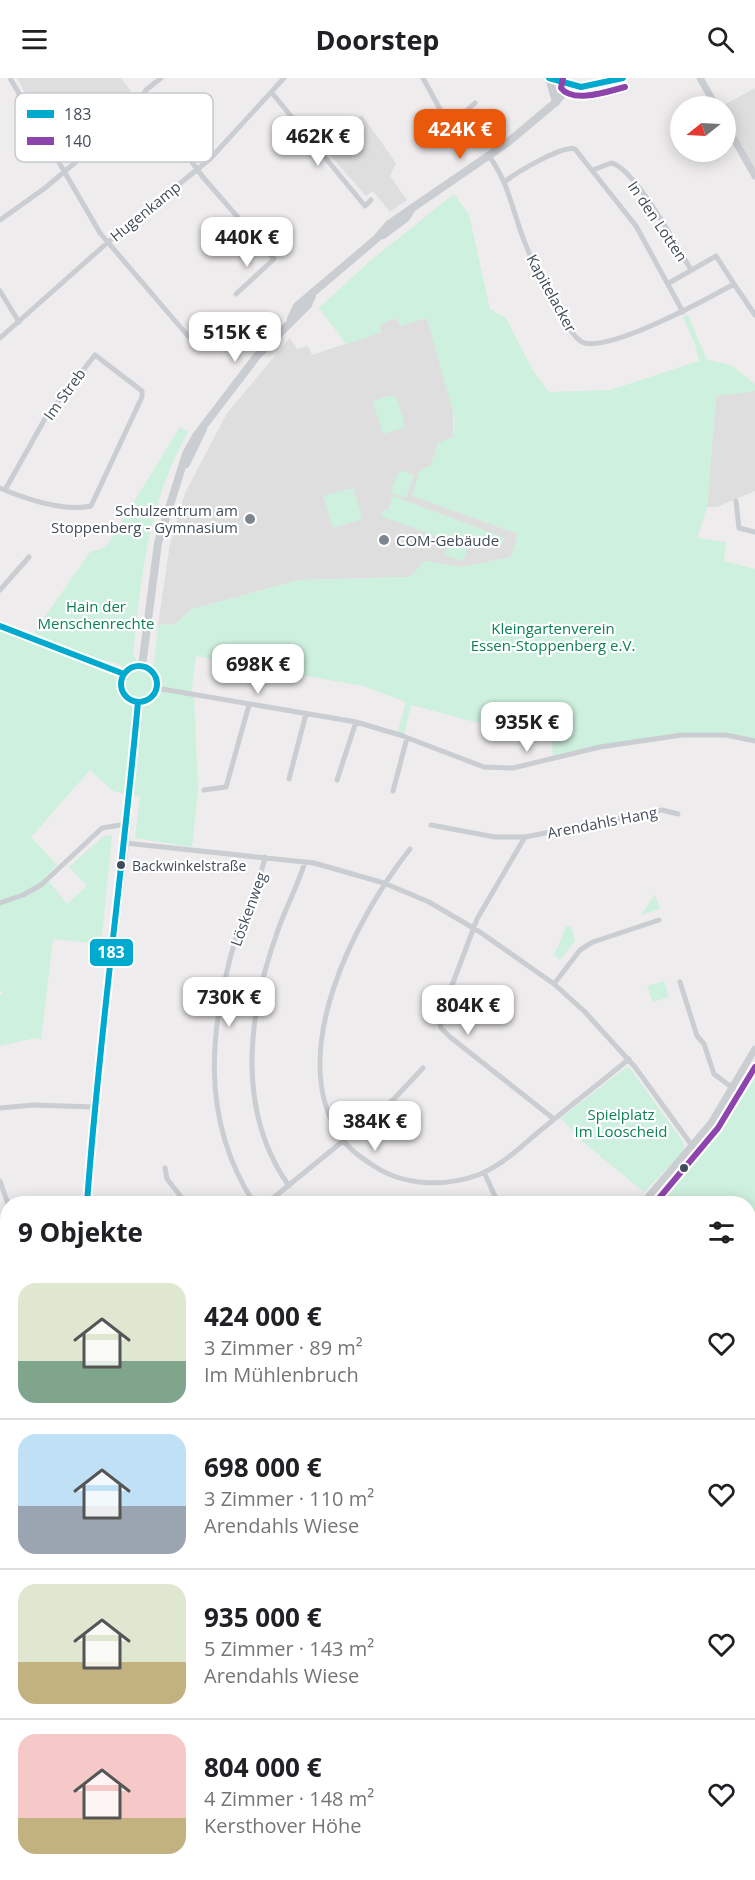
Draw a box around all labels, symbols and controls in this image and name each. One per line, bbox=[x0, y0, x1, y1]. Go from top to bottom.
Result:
text: Doorstep bbox=[316, 21, 439, 58]
icon: menu bbox=[18, 23, 51, 56]
icon: search bbox=[704, 23, 737, 56]
legend bbox=[15, 93, 213, 162]
north arrow bbox=[670, 96, 736, 162]
map controls bbox=[670, 96, 736, 162]
text: 183 bbox=[64, 103, 91, 125]
pin: 424K € bbox=[411, 109, 509, 160]
text: 424K € bbox=[428, 115, 492, 142]
pin: 462K € bbox=[269, 116, 367, 167]
text: 462K € bbox=[286, 122, 350, 149]
text: 140 bbox=[64, 130, 91, 152]
street label: Hugenkamp bbox=[106, 176, 184, 246]
street label: In den Lotten bbox=[624, 177, 692, 265]
pin: 440K € bbox=[198, 217, 296, 268]
text: 440K € bbox=[215, 223, 279, 250]
street label: Kapitelacker bbox=[522, 251, 582, 335]
pin: 515K € bbox=[186, 312, 284, 363]
text: 515K € bbox=[203, 318, 267, 345]
street label: Im Streb bbox=[38, 364, 90, 424]
place label: Schulzentrum am Stoppenberg - Gymnasium bbox=[51, 500, 238, 537]
marker: Schulzentrum am Stoppenberg - Gymnasium bbox=[243, 512, 257, 526]
place label: COM-Gebäude bbox=[396, 530, 499, 550]
marker: COM-Gebäude bbox=[377, 533, 391, 547]
park label: Hain der Menschenrechte bbox=[38, 596, 154, 633]
park label: Kleingartenverein Essen-Stoppenberg e.V. bbox=[471, 618, 635, 655]
pin: 698K € bbox=[209, 644, 307, 695]
text: 698K € bbox=[226, 650, 290, 677]
pin: 935K € bbox=[478, 702, 576, 753]
text: 935K € bbox=[495, 708, 559, 735]
street label: Arendahls Hang bbox=[545, 802, 659, 842]
place label: Backwinkelstraße bbox=[132, 856, 246, 875]
marker: Backwinkelstraße bbox=[115, 859, 127, 871]
street label: Löskenweg bbox=[225, 869, 271, 949]
line badge: 183 bbox=[89, 938, 134, 967]
text: 183 bbox=[97, 941, 125, 963]
pin: 730K € bbox=[180, 977, 278, 1028]
text: 730K € bbox=[197, 983, 261, 1010]
pin: 804K € bbox=[419, 985, 517, 1036]
text: 804K € bbox=[436, 991, 500, 1018]
pin: 384K € bbox=[326, 1101, 424, 1152]
park label: Spielplatz Im Looscheid bbox=[575, 1104, 667, 1141]
text: 384K € bbox=[343, 1107, 407, 1134]
unlabelled marker bbox=[678, 1162, 690, 1174]
text: 9 Objekte bbox=[18, 1214, 143, 1250]
icon: filters bbox=[705, 1216, 738, 1249]
text: 424 000 € bbox=[204, 1298, 322, 1334]
icon: home bbox=[66, 1307, 138, 1379]
icon: heart bbox=[705, 1327, 738, 1360]
text: 3 Zimmer · 89 m² bbox=[204, 1334, 363, 1361]
text: Im Mühlenbruch bbox=[204, 1361, 359, 1388]
text: 698 000 € bbox=[204, 1449, 322, 1485]
icon: home bbox=[66, 1458, 138, 1530]
icon: heart bbox=[705, 1478, 738, 1511]
text: 3 Zimmer · 110 m² bbox=[204, 1485, 374, 1512]
text: Arendahls Wiese bbox=[204, 1512, 359, 1539]
text: 935 000 € bbox=[204, 1599, 322, 1635]
icon: home bbox=[66, 1608, 138, 1680]
icon: heart bbox=[705, 1628, 738, 1661]
text: 5 Zimmer · 143 m² bbox=[204, 1635, 374, 1662]
text: Arendahls Wiese bbox=[204, 1662, 359, 1689]
text: 804 000 € bbox=[204, 1749, 322, 1785]
icon: home bbox=[66, 1758, 138, 1830]
icon: heart bbox=[705, 1778, 738, 1811]
text: 4 Zimmer · 148 m² bbox=[204, 1785, 374, 1812]
text: Kersthover Höhe bbox=[204, 1812, 361, 1839]

